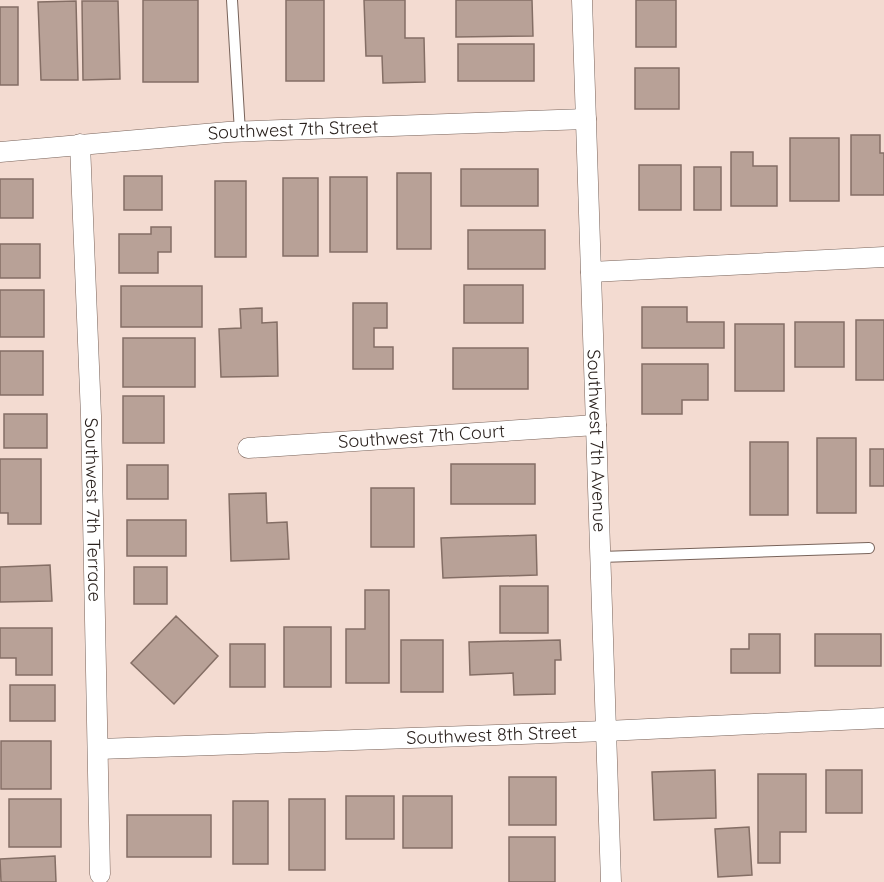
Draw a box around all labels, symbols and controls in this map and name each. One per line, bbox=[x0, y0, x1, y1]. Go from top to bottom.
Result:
street label: Southwest 7th Street bbox=[207, 115, 379, 145]
street label: Southwest 7th Avenue bbox=[582, 349, 611, 533]
street label: Southwest 7th Terrace bbox=[80, 417, 107, 602]
street label: Southwest 7th Court bbox=[337, 419, 506, 453]
street label: Southwest 8th Street bbox=[406, 720, 578, 749]

